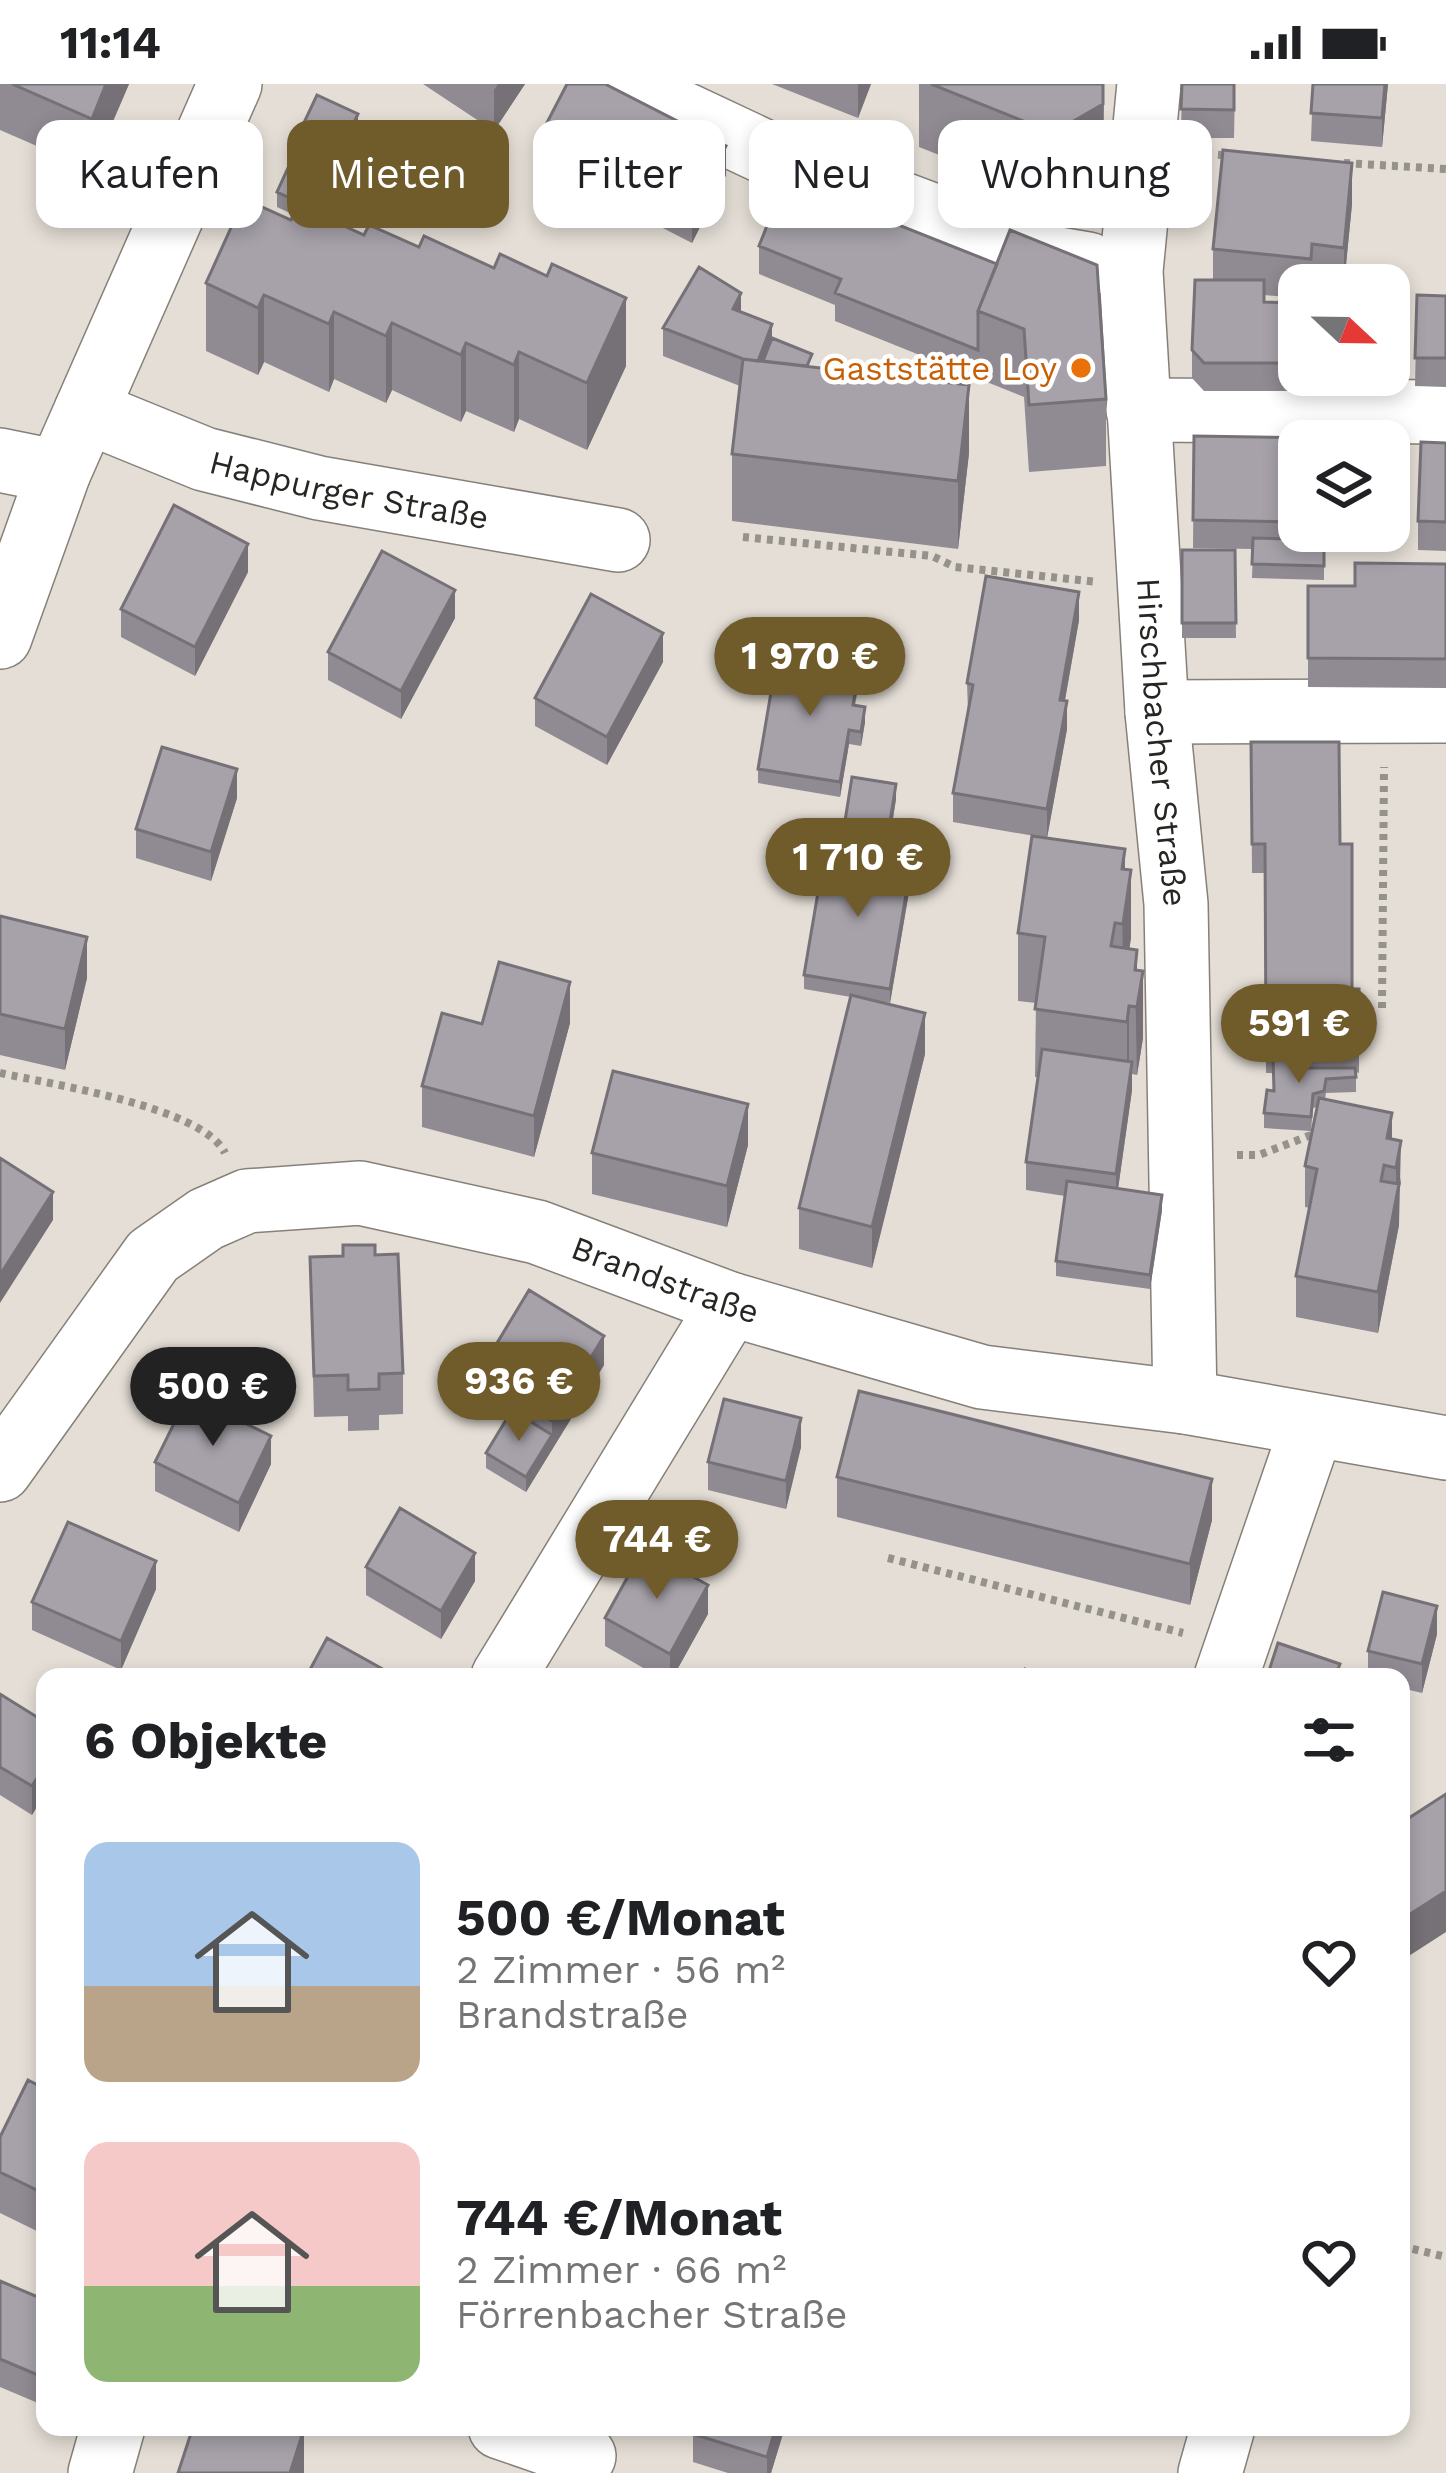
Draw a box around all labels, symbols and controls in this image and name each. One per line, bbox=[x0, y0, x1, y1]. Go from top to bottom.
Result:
text: 11:14 bbox=[60, 16, 161, 69]
chip: Kaufen bbox=[36, 120, 263, 228]
chip: Mieten bbox=[287, 120, 509, 228]
chip: Filter bbox=[533, 120, 725, 228]
chip: Neu bbox=[749, 120, 914, 228]
chip: Wohnung bbox=[938, 120, 1212, 228]
north arrow bbox=[1278, 264, 1410, 396]
map controls bbox=[1278, 264, 1410, 552]
place label: Gaststätte Loy bbox=[823, 349, 1057, 388]
marker: Gaststätte Loy bbox=[1068, 355, 1094, 381]
button: layers bbox=[1278, 420, 1410, 552]
street label: Happurger Straße bbox=[206, 442, 492, 537]
street label: Hirschbacher Straße bbox=[1129, 577, 1195, 908]
pin: 1 970 € bbox=[699, 617, 921, 719]
text: 1 970 € bbox=[741, 633, 879, 678]
pin: 1 710 € bbox=[747, 818, 969, 920]
text: 1 710 € bbox=[792, 834, 924, 879]
pin: 591 € bbox=[1215, 984, 1383, 1086]
text: 591 € bbox=[1248, 1000, 1350, 1045]
street label: Brandstraße bbox=[566, 1228, 764, 1331]
pin: 936 € bbox=[435, 1342, 603, 1444]
pin: 500 € bbox=[129, 1347, 297, 1449]
text: 936 € bbox=[464, 1358, 574, 1403]
text: 500 € bbox=[157, 1363, 269, 1408]
pin: 744 € bbox=[573, 1500, 741, 1602]
text: 744 € bbox=[602, 1516, 712, 1561]
icon: filters bbox=[1296, 1707, 1362, 1773]
text: 6 Objekte bbox=[84, 1711, 327, 1770]
text: 500 €/Monat bbox=[456, 1888, 785, 1947]
icon: home bbox=[180, 1890, 324, 2034]
icon: heart bbox=[1296, 1929, 1362, 1995]
text: 2 Zimmer · 56 m² bbox=[456, 1947, 785, 1992]
text: Brandstraße bbox=[456, 1992, 688, 2037]
text: 744 €/Monat bbox=[456, 2188, 782, 2247]
icon: home bbox=[180, 2190, 324, 2334]
icon: heart bbox=[1296, 2229, 1362, 2295]
text: 2 Zimmer · 66 m² bbox=[456, 2247, 786, 2292]
text: Förrenbacher Straße bbox=[456, 2292, 848, 2337]

